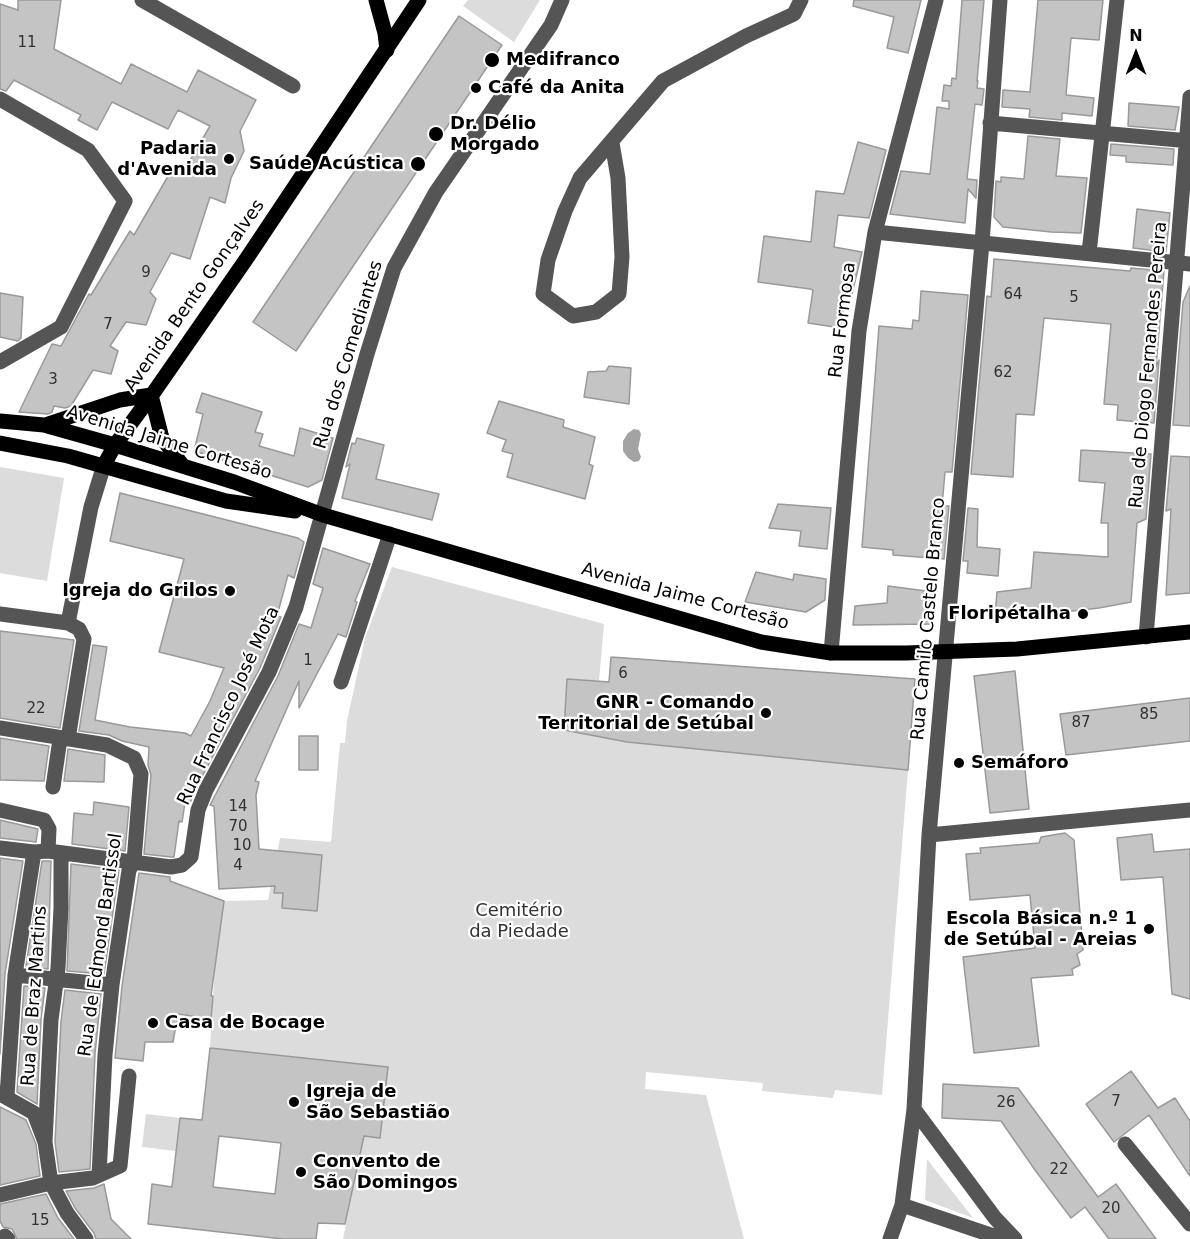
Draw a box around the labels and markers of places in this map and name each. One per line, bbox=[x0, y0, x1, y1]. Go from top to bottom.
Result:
place label: Medifranco bbox=[506, 49, 620, 71]
marker: Medifranco bbox=[483, 51, 501, 69]
place label: Café da Anita bbox=[488, 77, 625, 99]
marker: Café da Anita bbox=[469, 81, 483, 95]
place label: Dr. Délio Morgado bbox=[450, 113, 539, 156]
marker: Dr. Délio Morgado bbox=[427, 125, 445, 143]
place label: Padaria d'Avenida bbox=[117, 138, 217, 180]
marker: Padaria d'Avenida bbox=[222, 152, 236, 166]
place label: Saúde Acústica bbox=[249, 153, 404, 175]
marker: Saúde Acústica bbox=[409, 155, 427, 173]
place label: Igreja do Grilos bbox=[62, 580, 218, 602]
marker: Igreja do Grilos bbox=[223, 584, 237, 598]
place label: Floripétalha bbox=[948, 603, 1071, 625]
marker: Floripétalha bbox=[1076, 607, 1090, 621]
place label: GNR - Comando Territorial de Setúbal bbox=[538, 692, 754, 734]
marker: GNR - Comando Territorial de Setúbal bbox=[759, 706, 773, 720]
place label: Semáforo bbox=[971, 752, 1069, 774]
marker: Semáforo bbox=[952, 756, 966, 770]
place label: Escola Básica n.º 1 de Setúbal - Areias bbox=[944, 908, 1137, 950]
marker: Escola Básica n.º 1 de Setúbal - Areias bbox=[1142, 922, 1156, 936]
place label: Casa de Bocage bbox=[165, 1012, 325, 1034]
marker: Casa de Bocage bbox=[146, 1016, 160, 1030]
place label: Igreja de São Sebastião bbox=[306, 1081, 450, 1124]
marker: Igreja de São Sebastião bbox=[287, 1095, 301, 1109]
place label: Convento de São Domingos bbox=[313, 1151, 458, 1194]
marker: Convento de São Domingos bbox=[294, 1165, 308, 1179]

